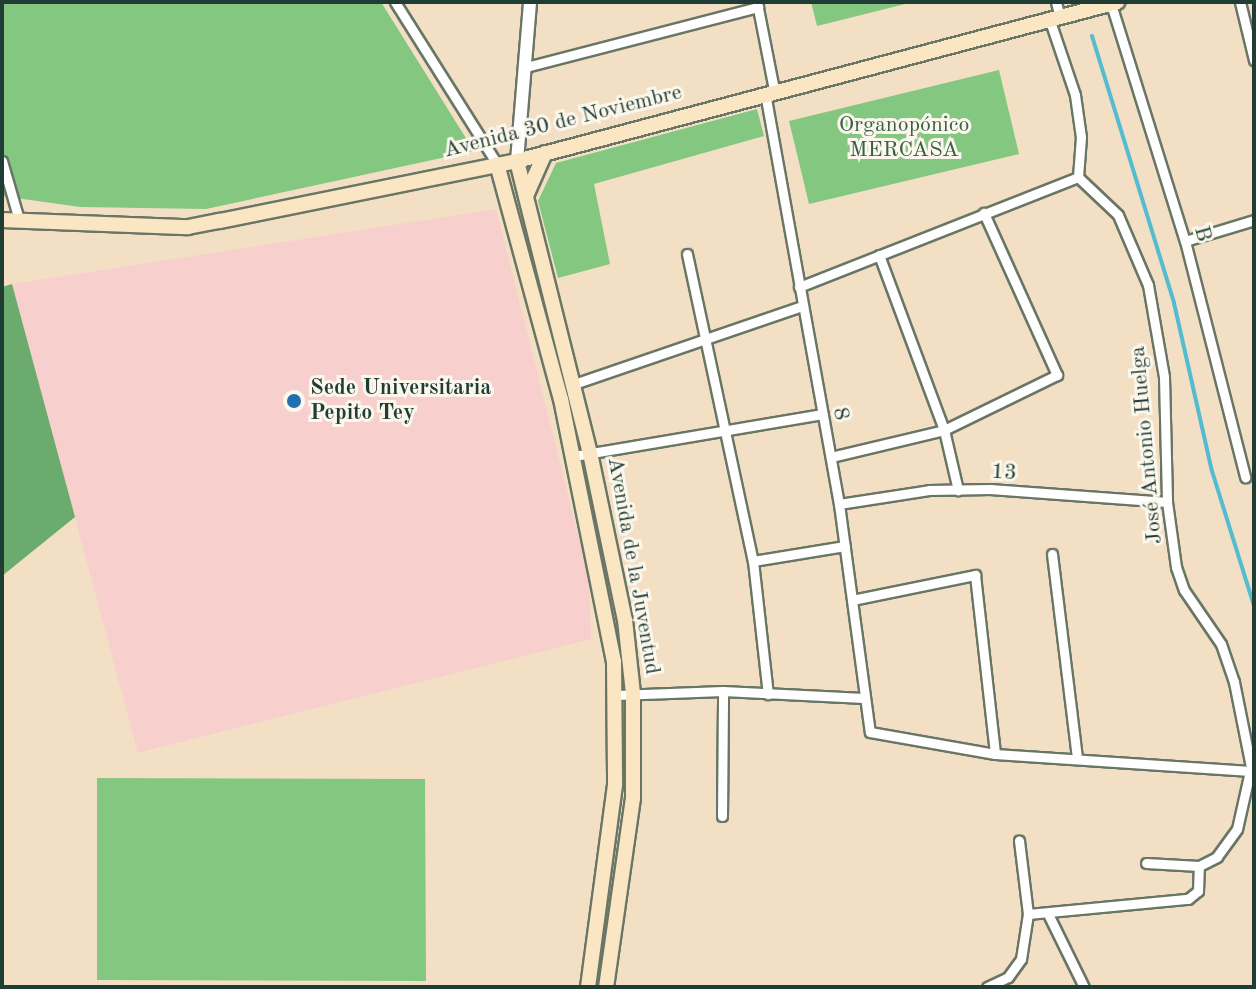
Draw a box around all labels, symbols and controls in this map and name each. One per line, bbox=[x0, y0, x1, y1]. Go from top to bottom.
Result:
street label: Avenida 30 de Noviembre bbox=[441, 80, 685, 164]
park label: Organopónico MERCASA bbox=[839, 112, 969, 164]
street label: B bbox=[1187, 223, 1217, 245]
street label: José Antonio Huelga bbox=[1125, 345, 1169, 545]
place label: Sede Universitaria Pepito Tey bbox=[310, 375, 491, 426]
marker: Sede Universitaria Pepito Tey bbox=[285, 392, 303, 410]
street label: 8 bbox=[826, 405, 854, 423]
street label: Avenida de la Juventud bbox=[601, 455, 665, 677]
street label: 13 bbox=[991, 459, 1017, 487]

